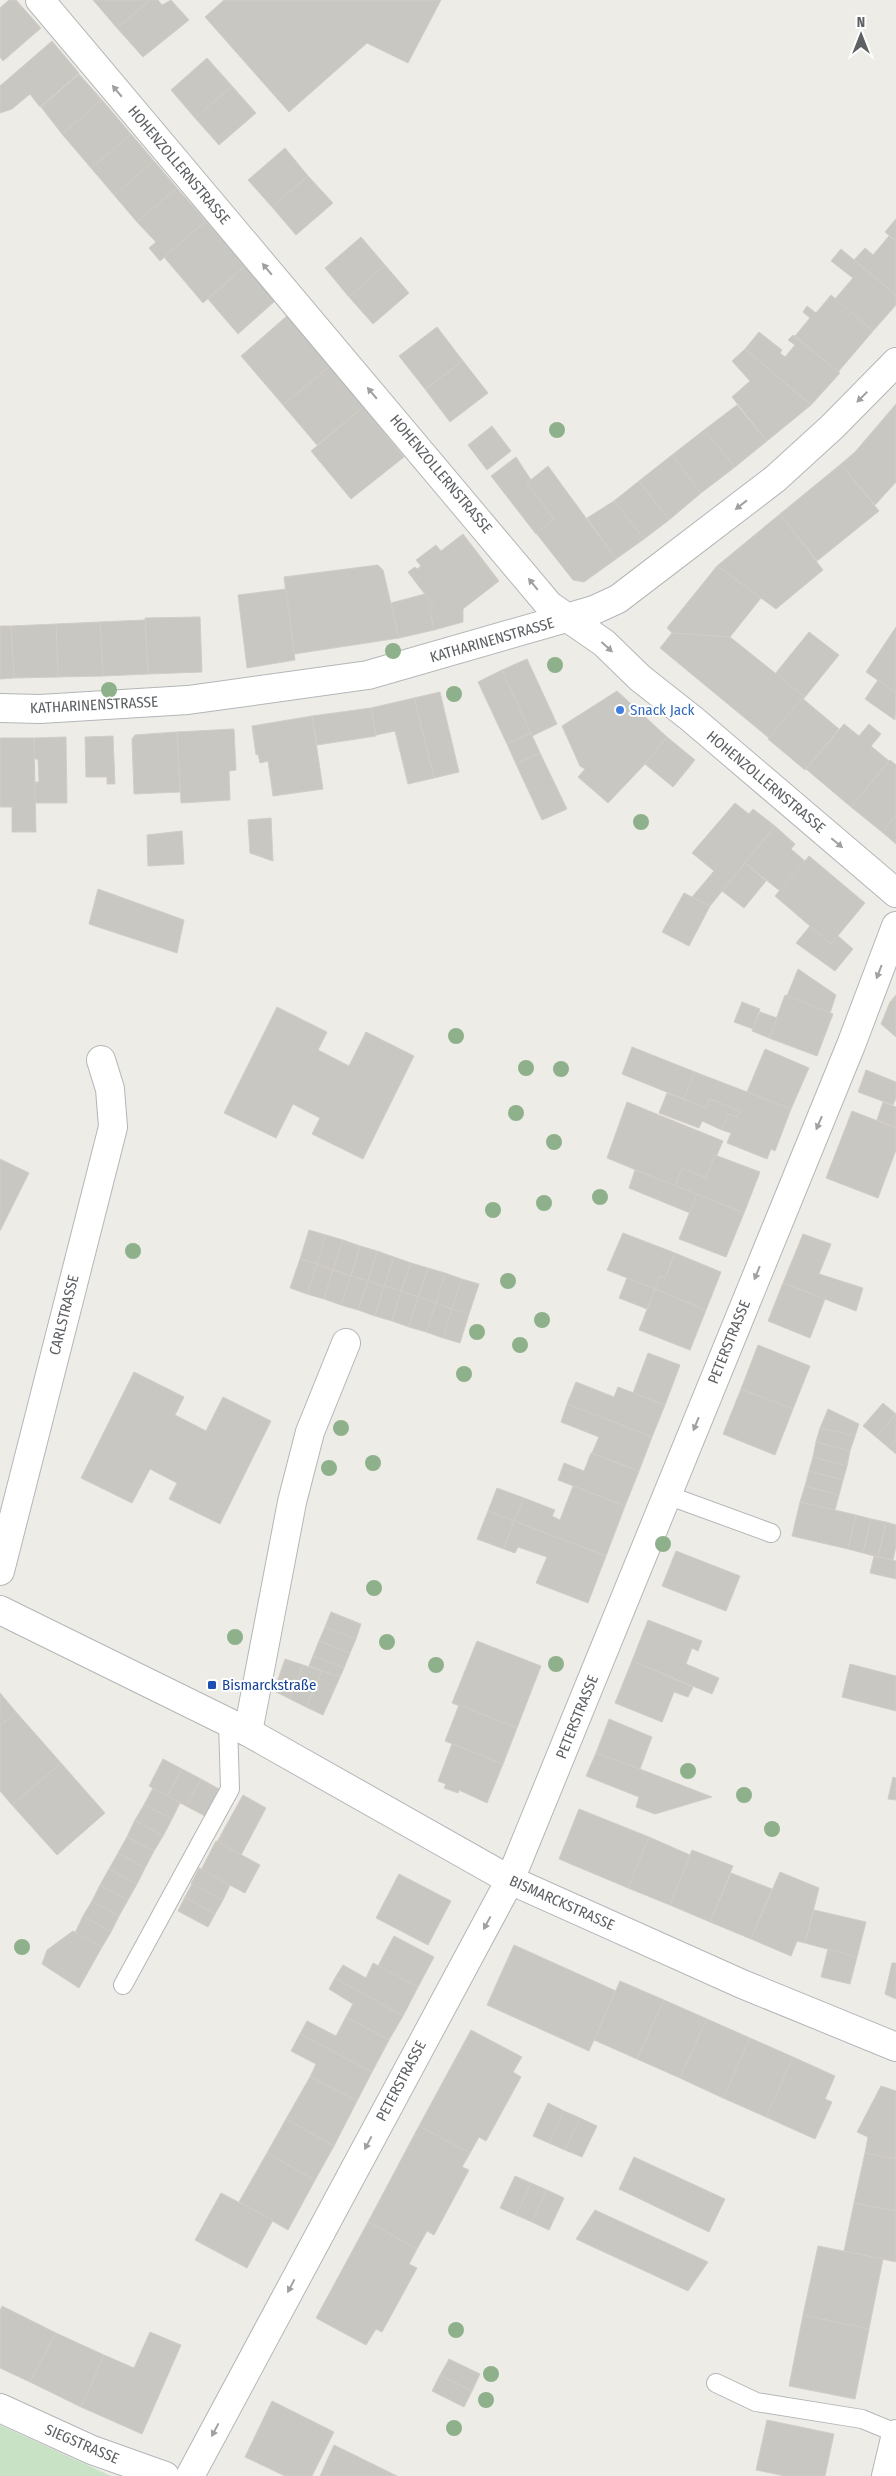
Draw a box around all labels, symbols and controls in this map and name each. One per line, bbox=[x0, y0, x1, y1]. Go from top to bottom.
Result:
north arrow bbox=[836, 10, 886, 60]
text: N bbox=[857, 14, 865, 31]
one-way arrow bbox=[112, 85, 123, 98]
street label: HOHENZOLLERNSTRASSE bbox=[124, 102, 234, 228]
one-way arrow bbox=[262, 263, 273, 276]
one-way arrow bbox=[366, 388, 378, 400]
one-way arrow bbox=[856, 391, 868, 403]
street label: HOHENZOLLERNSTRASSE bbox=[386, 411, 496, 537]
one-way arrow bbox=[735, 500, 748, 511]
one-way arrow bbox=[528, 578, 539, 591]
street label: KATHARINENSTRASSE bbox=[428, 614, 556, 666]
one-way arrow bbox=[601, 641, 614, 652]
street label: KATHARINENSTRASSE bbox=[30, 693, 158, 717]
place label: Snack Jack bbox=[630, 701, 695, 719]
marker: Snack Jack bbox=[614, 704, 626, 716]
street label: HOHENZOLLERNSTRASSE bbox=[703, 727, 829, 837]
one-way arrow bbox=[831, 837, 844, 848]
one-way arrow bbox=[875, 965, 883, 980]
one-way arrow bbox=[815, 1116, 823, 1131]
one-way arrow bbox=[753, 1266, 761, 1281]
street label: CARLSTRASSE bbox=[45, 1273, 83, 1357]
street label: PETERSTRASSE bbox=[704, 1297, 754, 1387]
one-way arrow bbox=[691, 1416, 699, 1431]
street label: PETERSTRASSE bbox=[552, 1672, 602, 1762]
place label: Bismarckstraße bbox=[222, 1676, 316, 1694]
marker: Bismarckstraße bbox=[206, 1679, 218, 1691]
street label: BISMARCKSTRASSE bbox=[507, 1872, 617, 1934]
one-way arrow bbox=[482, 1916, 491, 1930]
street label: PETERSTRASSE bbox=[372, 2038, 430, 2124]
one-way arrow bbox=[364, 2136, 372, 2150]
one-way arrow bbox=[287, 2279, 295, 2294]
street label: SIEGSTRASSE bbox=[42, 2420, 122, 2468]
one-way arrow bbox=[210, 2423, 219, 2436]

